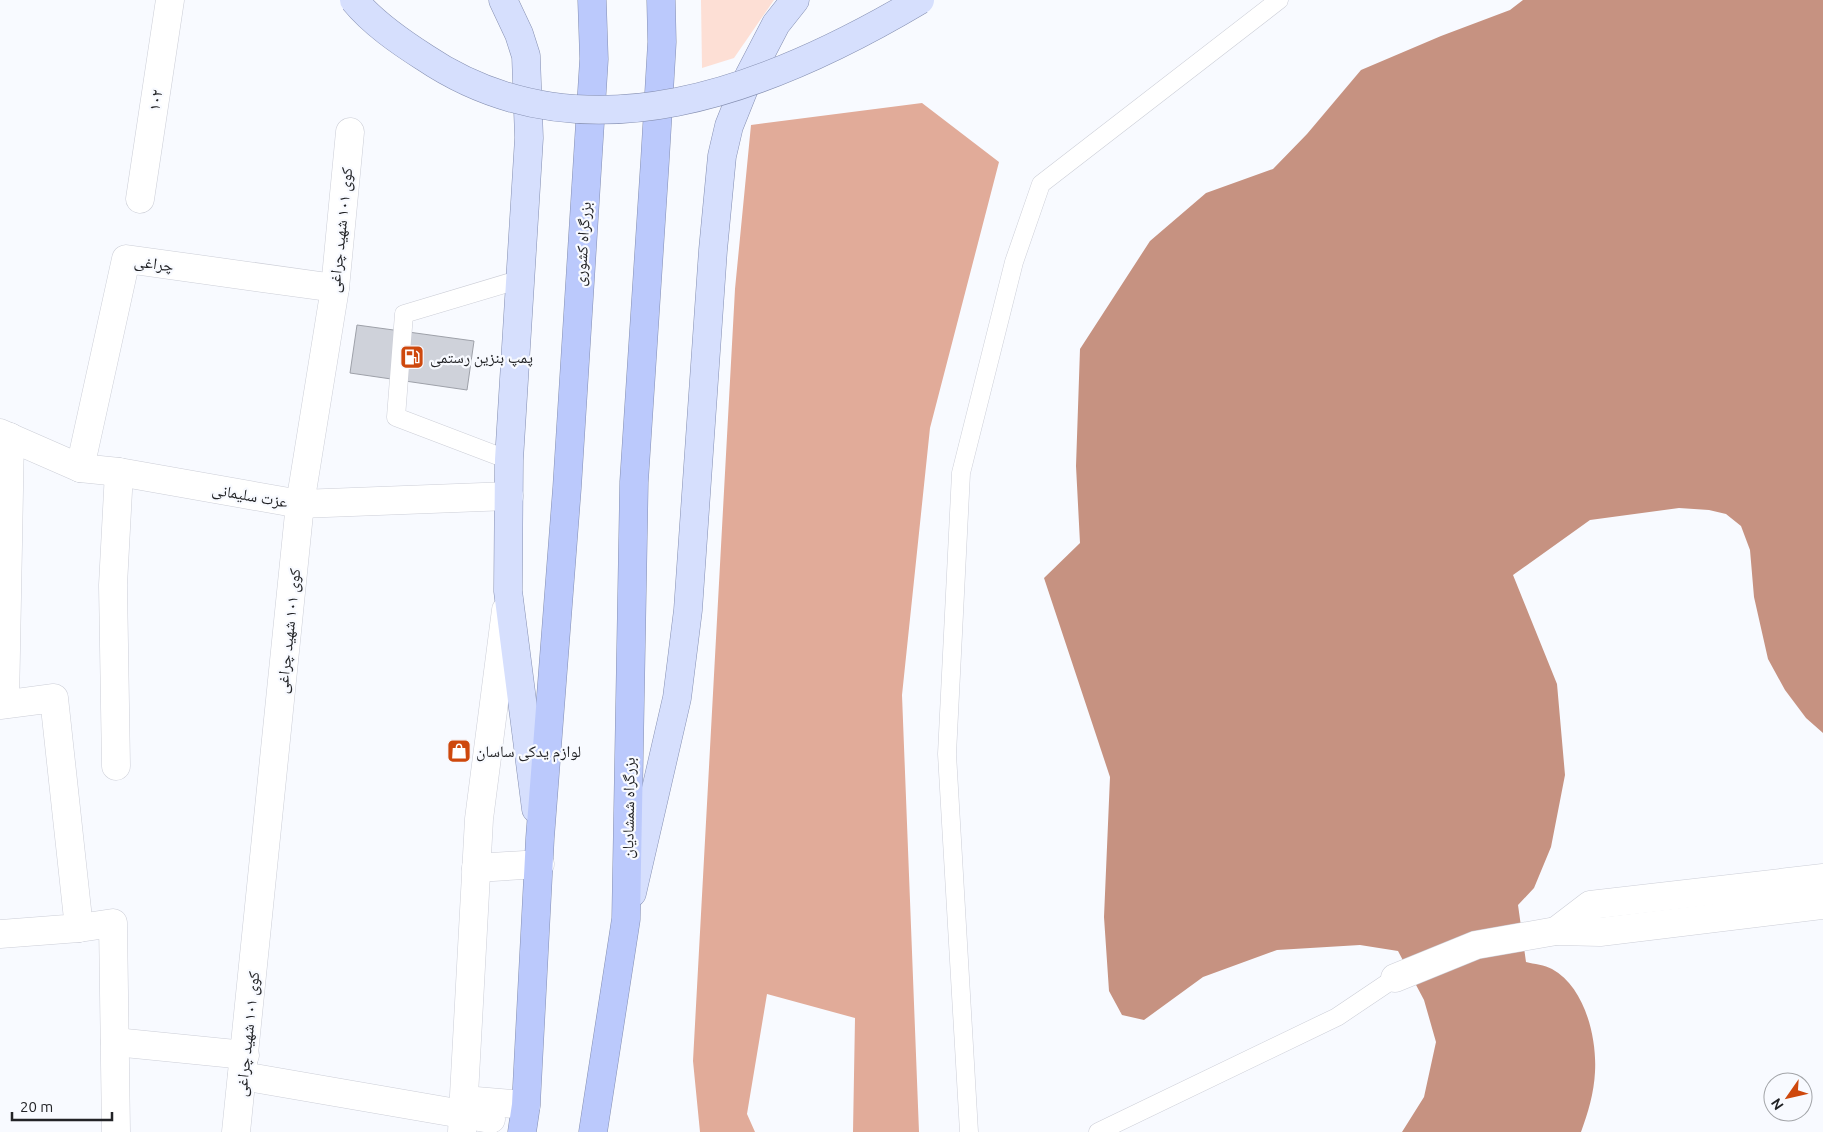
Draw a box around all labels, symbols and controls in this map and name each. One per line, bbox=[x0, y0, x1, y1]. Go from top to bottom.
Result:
street label: ۱۰۲ bbox=[144, 88, 166, 112]
street label: کوی ۱۰۱ شهید چراغی bbox=[324, 166, 358, 294]
street label: بزرگراه کشوری bbox=[570, 201, 596, 287]
street label: چراغی bbox=[133, 251, 175, 277]
fuel station icon: پمپ بنزین رستمی bbox=[399, 344, 425, 370]
place label: پمپ بنزین رستمی bbox=[430, 348, 533, 368]
street label: عزت سلیمانی bbox=[210, 479, 289, 513]
street label: کوی ۱۰۱ شهید چراغی bbox=[272, 567, 306, 695]
shop icon: لوازم یدکی ساسان bbox=[446, 738, 472, 764]
place label: لوازم یدکی ساسان bbox=[476, 742, 581, 762]
street label: بزرگراه شمشادیان bbox=[618, 757, 640, 859]
street label: کوی ۱۰۱ شهید چراغی bbox=[231, 970, 265, 1098]
north arrow bbox=[1763, 1072, 1813, 1122]
scale bar bbox=[12, 1090, 112, 1122]
text: N bbox=[1768, 1095, 1787, 1113]
text: 20 m bbox=[20, 1098, 53, 1115]

